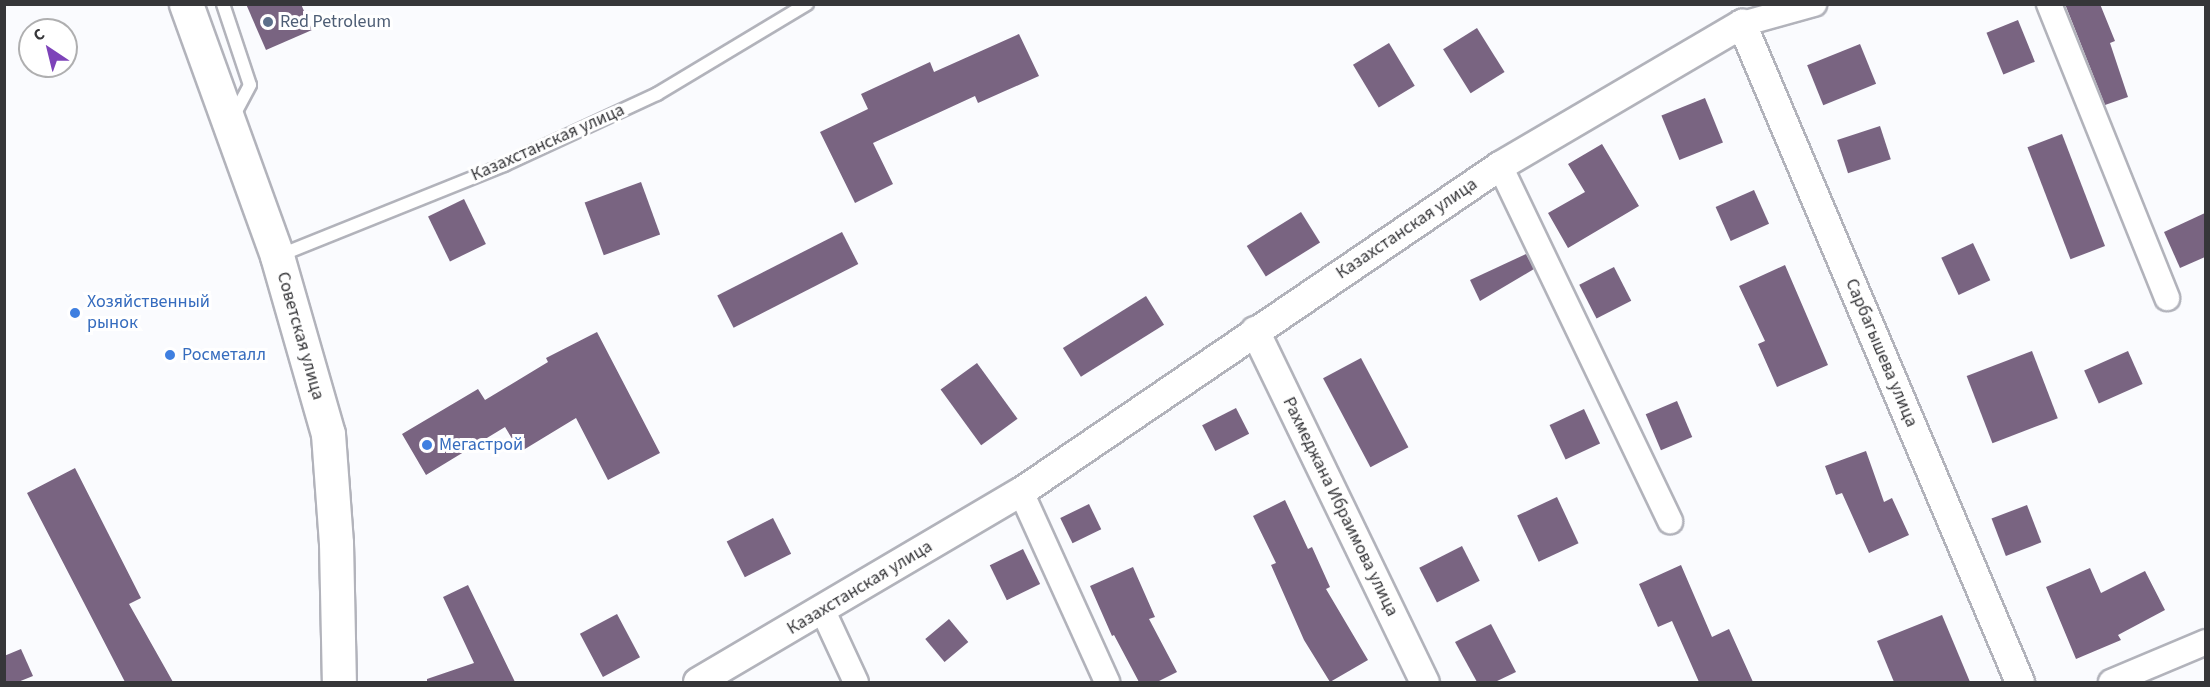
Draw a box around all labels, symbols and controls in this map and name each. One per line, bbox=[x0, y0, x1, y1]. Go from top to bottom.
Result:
place label: Red Petroleum bbox=[280, 11, 391, 33]
marker: Red Petroleum bbox=[261, 15, 275, 29]
north arrow bbox=[18, 18, 78, 78]
text: С bbox=[29, 23, 49, 47]
street label: Казахстанская улица bbox=[468, 99, 628, 187]
street label: Казахстанская улица bbox=[1332, 174, 1482, 284]
street label: Советская улица bbox=[271, 270, 329, 402]
street label: Сарбагышева улица bbox=[1840, 276, 1922, 430]
place label: Хозяйственный рынок bbox=[87, 292, 210, 334]
marker: Хозяйственный рынок bbox=[68, 306, 82, 320]
place label: Росметалл bbox=[182, 344, 266, 366]
marker: Росметалл bbox=[163, 348, 177, 362]
street label: Рахмеджана Ибраимова улица bbox=[1277, 394, 1403, 620]
place label: Мегастрой bbox=[439, 434, 523, 456]
marker: Мегастрой bbox=[420, 438, 434, 452]
street label: Казахстанская улица bbox=[783, 536, 937, 640]

